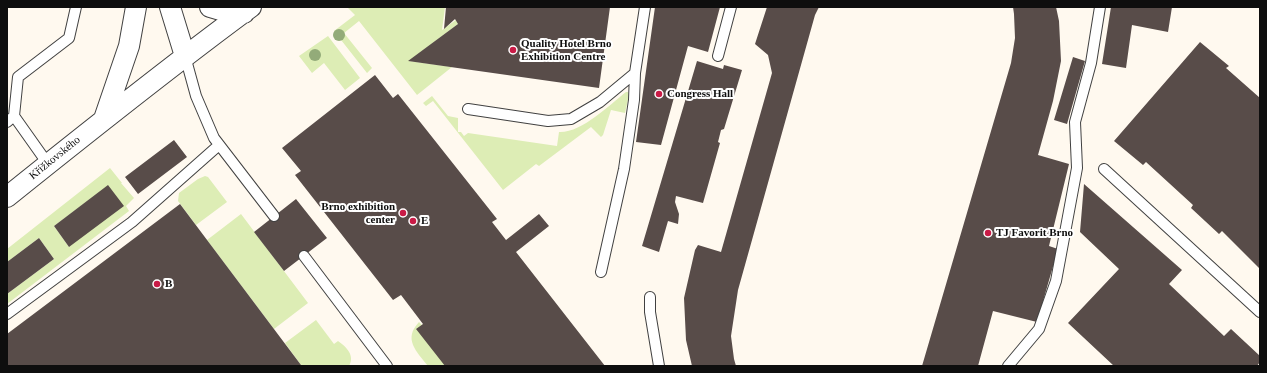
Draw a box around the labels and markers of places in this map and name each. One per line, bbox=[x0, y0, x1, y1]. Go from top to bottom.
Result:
place label: Quality Hotel Brno Exhibition Centre bbox=[521, 37, 611, 63]
marker: Quality Hotel Brno Exhibition Centre bbox=[508, 45, 518, 55]
place label: Congress Hall bbox=[667, 87, 733, 101]
marker: Congress Hall bbox=[654, 89, 664, 99]
place label: Brno exhibition center bbox=[321, 200, 395, 226]
marker: Brno exhibition center bbox=[398, 208, 408, 218]
place label: E bbox=[421, 214, 428, 228]
marker: E bbox=[408, 216, 418, 226]
place label: TJ Favorit Brno bbox=[996, 226, 1073, 240]
marker: TJ Favorit Brno bbox=[983, 228, 993, 238]
place label: B bbox=[165, 277, 172, 291]
marker: B bbox=[152, 279, 162, 289]

